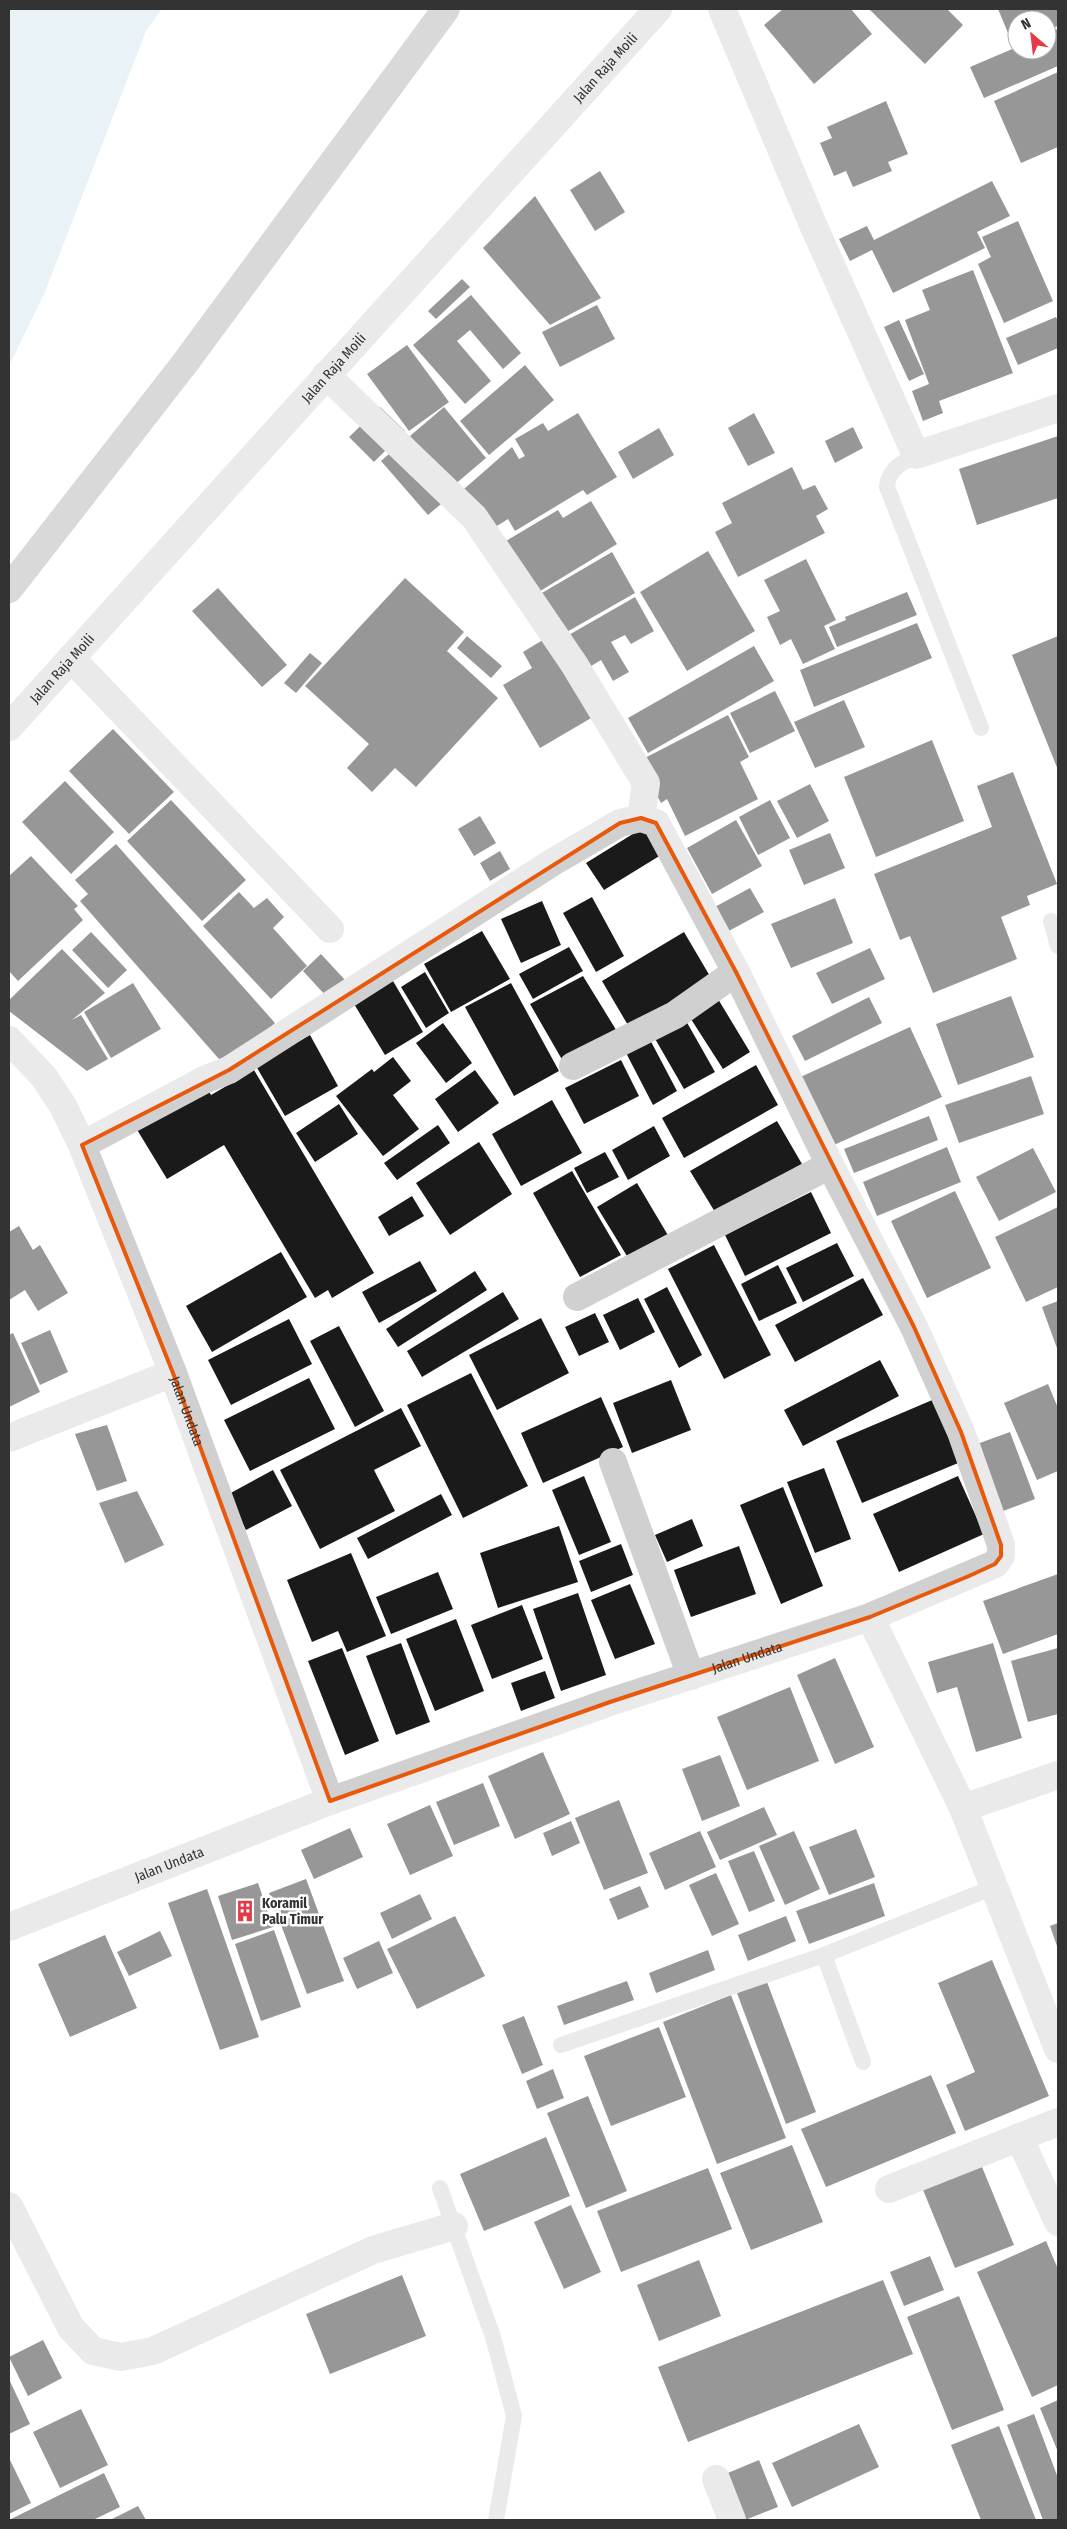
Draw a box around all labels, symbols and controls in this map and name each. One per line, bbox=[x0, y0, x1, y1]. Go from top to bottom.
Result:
north arrow bbox=[1007, 10, 1057, 60]
text: N bbox=[1018, 14, 1034, 33]
street label: Jalan Raja Moili bbox=[570, 30, 641, 106]
street label: Jalan Raja Moili bbox=[298, 330, 370, 407]
street label: Jalan Raja Moili bbox=[27, 630, 98, 707]
street label: Jalan Undata bbox=[166, 1374, 207, 1449]
street label: Jalan Undata bbox=[710, 1638, 785, 1677]
street label: Jalan Undata bbox=[132, 1843, 207, 1886]
place label: Koramil Palu Timur bbox=[262, 1895, 324, 1928]
building icon: Koramil Palu Timur bbox=[232, 1898, 258, 1924]

